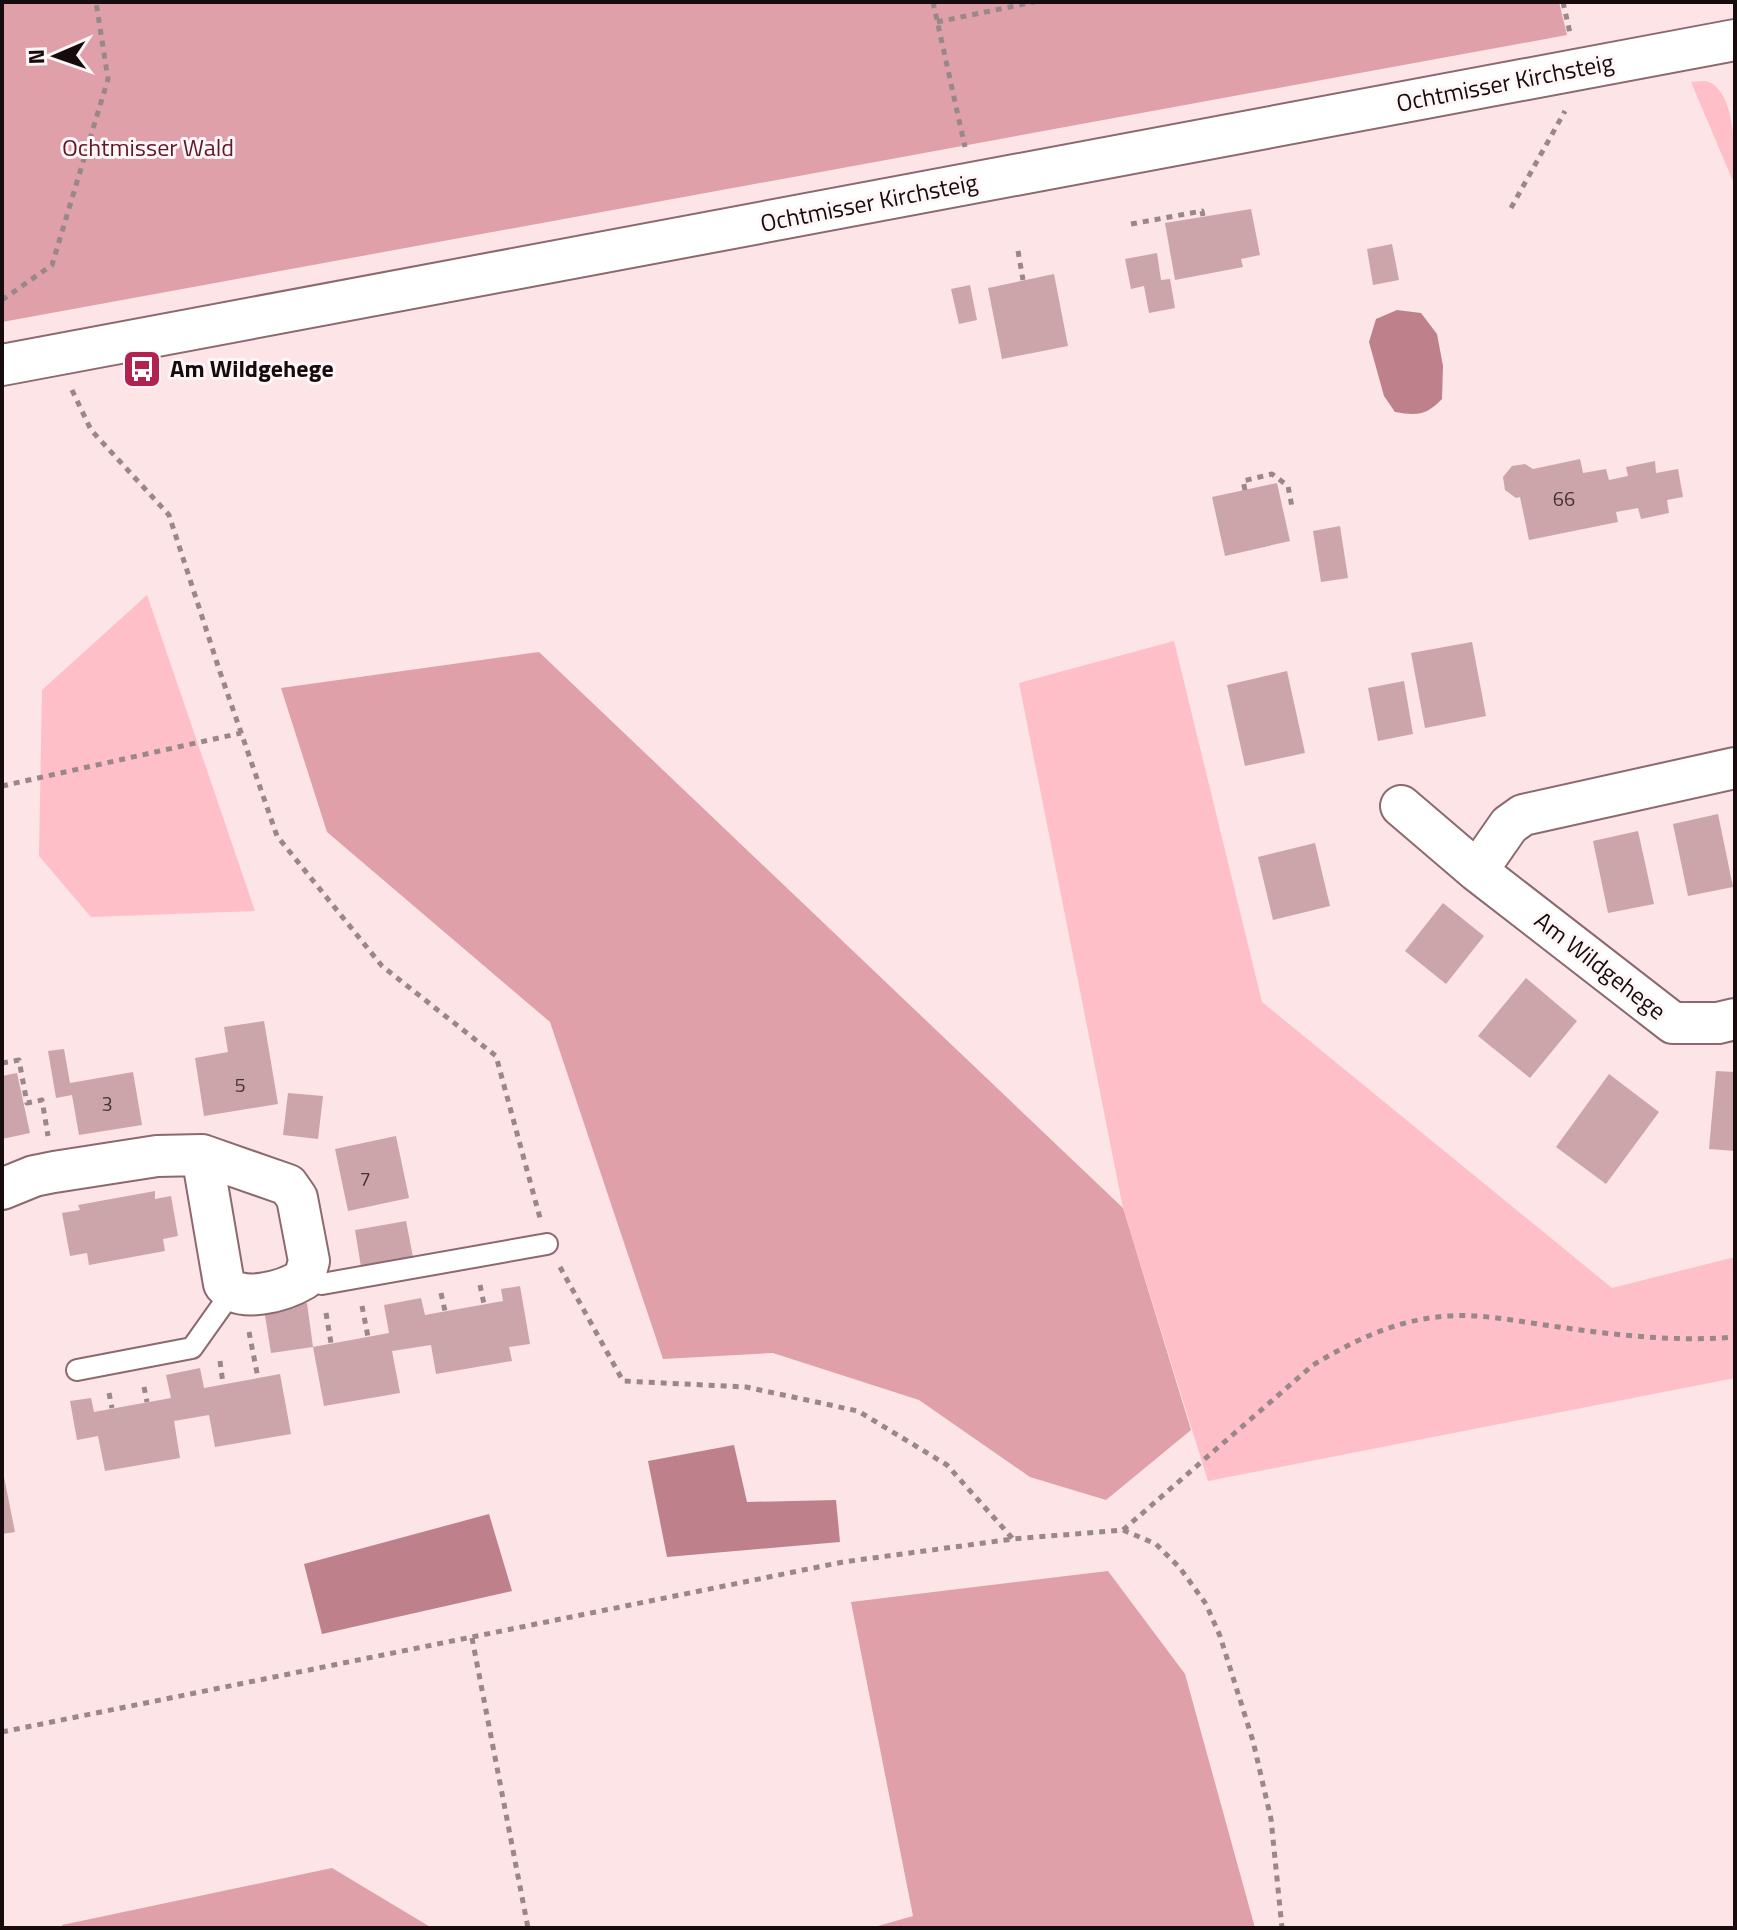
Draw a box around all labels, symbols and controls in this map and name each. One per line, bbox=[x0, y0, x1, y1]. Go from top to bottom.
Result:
north arrow bbox=[16, 16, 96, 96]
street label: Ochtmisser Kirchsteig bbox=[1393, 43, 1616, 121]
text: N bbox=[19, 48, 53, 65]
park label: Ochtmisser Wald bbox=[62, 129, 234, 165]
street label: Ochtmisser Kirchsteig bbox=[757, 163, 980, 241]
bus stop icon: Am Wildgehege bbox=[121, 348, 163, 390]
place label: Am Wildgehege bbox=[170, 350, 334, 386]
house number: 66 bbox=[1553, 483, 1575, 514]
street label: Am Wildgehege bbox=[1527, 902, 1674, 1028]
house number: 5 bbox=[234, 1069, 246, 1100]
house number: 3 bbox=[101, 1088, 113, 1119]
house number: 7 bbox=[359, 1163, 371, 1194]

